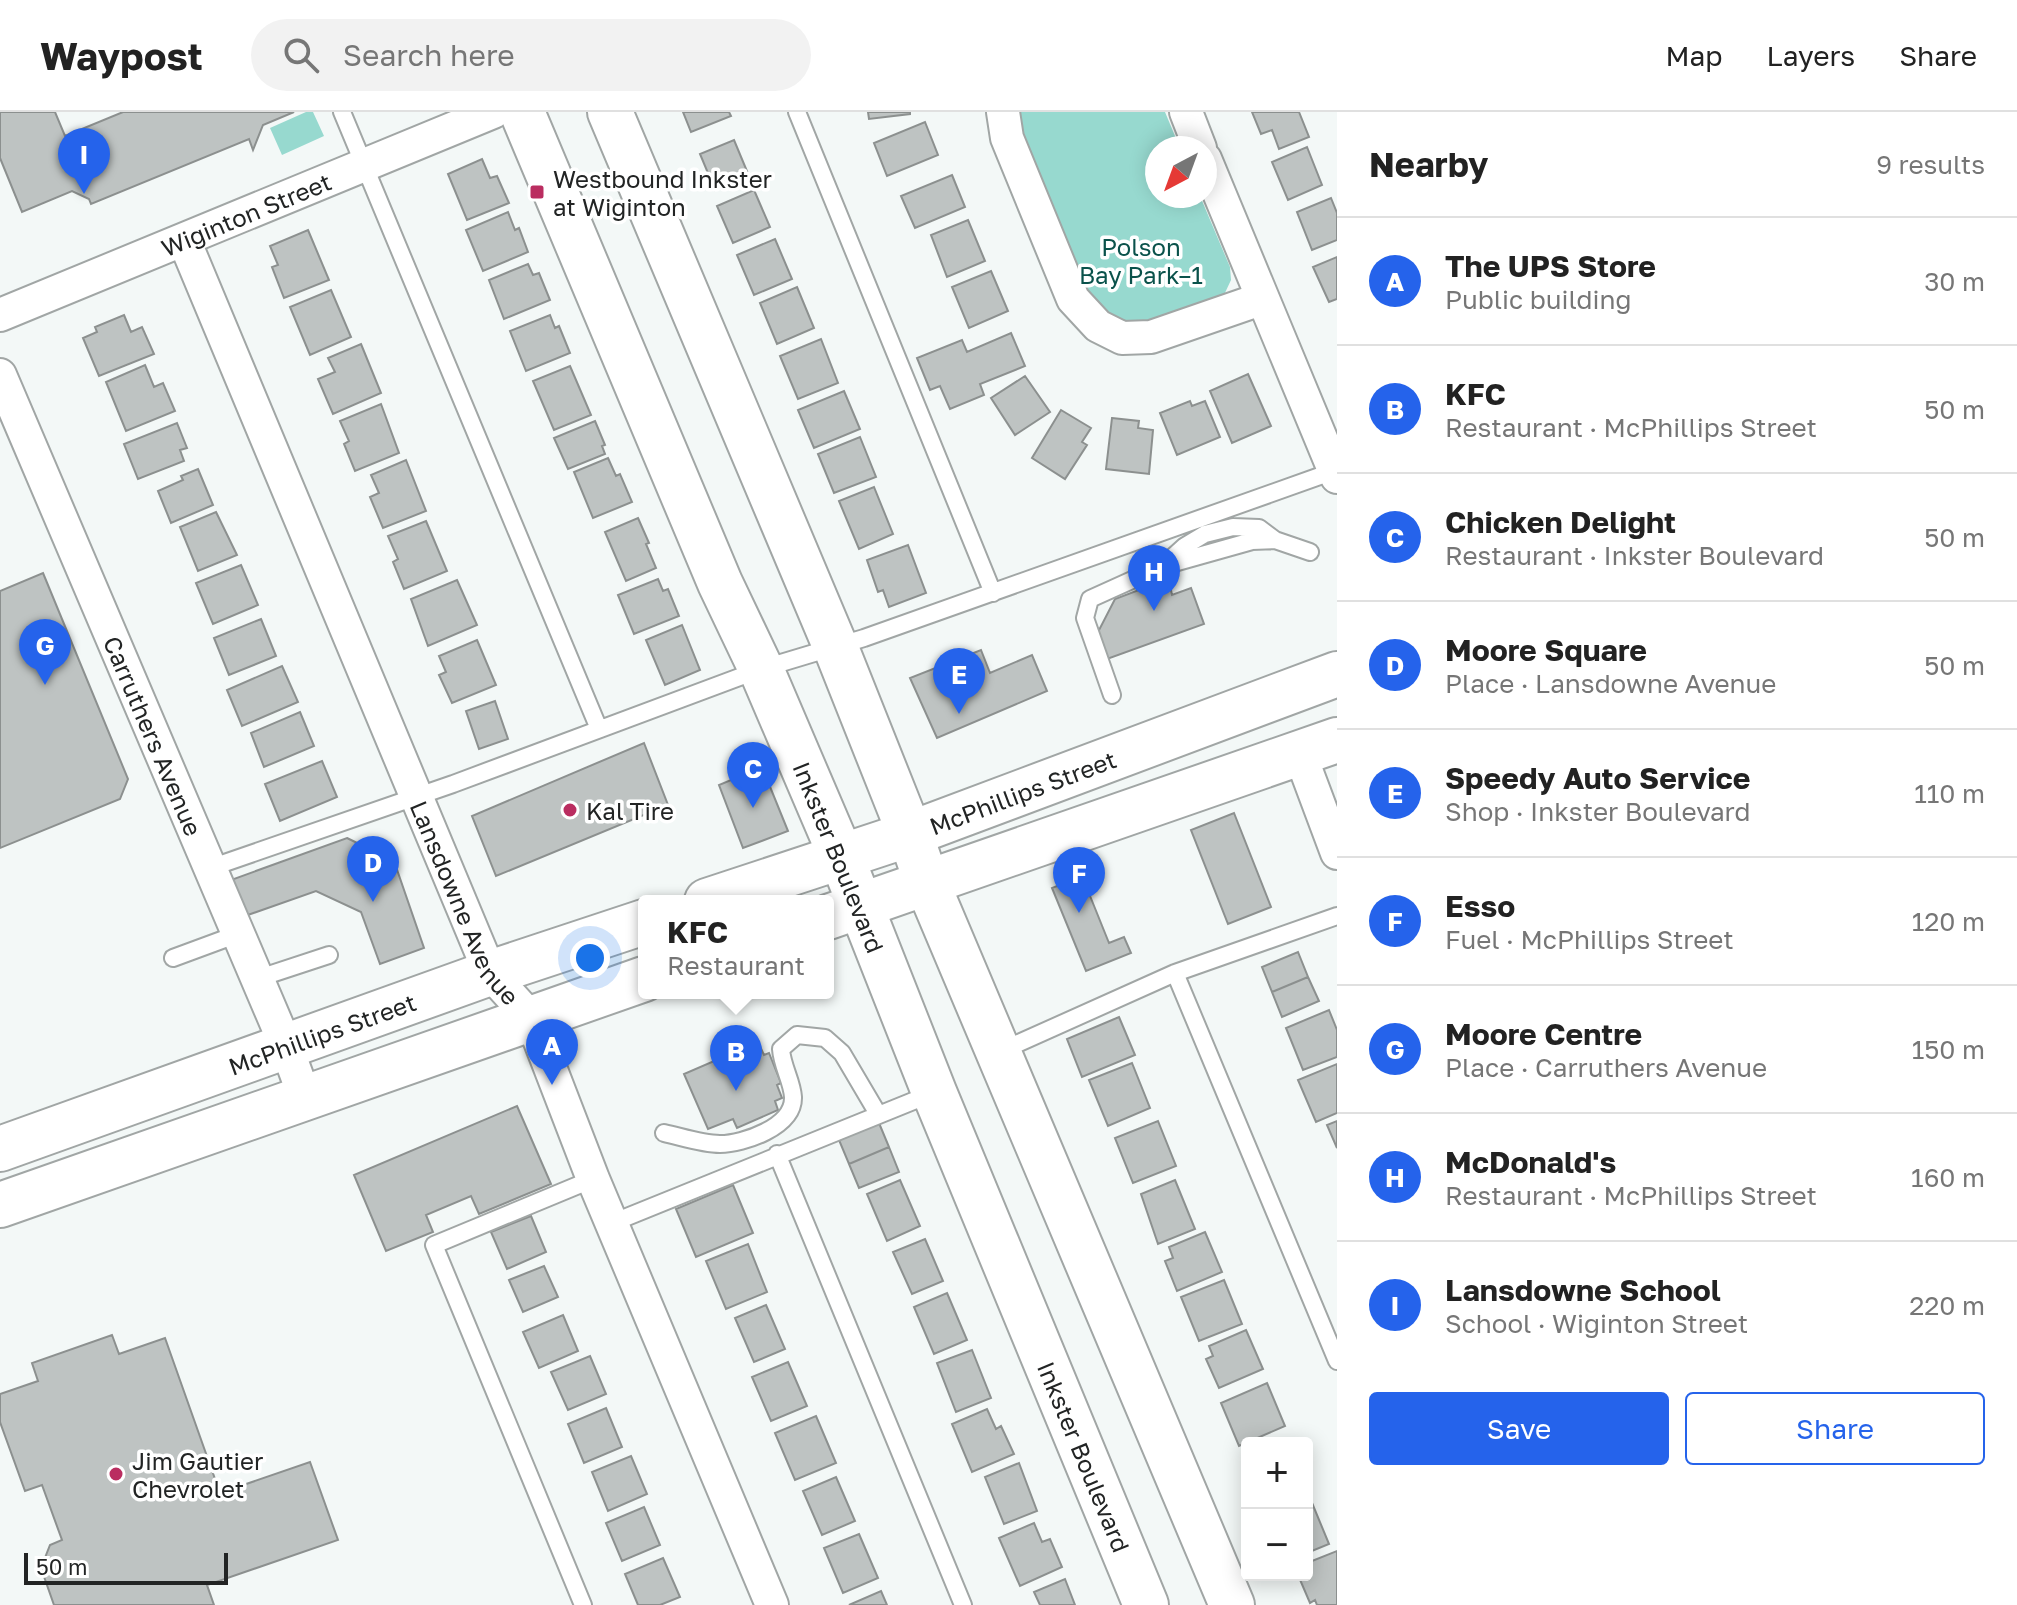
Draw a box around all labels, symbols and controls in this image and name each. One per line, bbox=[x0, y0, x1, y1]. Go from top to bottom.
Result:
search box bbox=[251, 19, 811, 91]
text: Waypost bbox=[40, 33, 203, 78]
icon: search bbox=[279, 33, 323, 77]
text: Search here bbox=[343, 37, 515, 73]
text: Map bbox=[1665, 39, 1723, 72]
text: Layers bbox=[1767, 39, 1855, 72]
text: Share bbox=[1899, 39, 1977, 72]
pin: I bbox=[58, 128, 110, 194]
north arrow bbox=[1145, 136, 1217, 208]
text: Nearby bbox=[1369, 144, 1489, 184]
text: 9 results bbox=[1876, 149, 1985, 180]
place label: Westbound Inkster at Wiginton bbox=[553, 164, 772, 221]
street label: Wiginton Street bbox=[157, 166, 335, 262]
marker: Westbound Inkster at Wiginton bbox=[528, 183, 546, 201]
park label: Polson Bay Park–1 bbox=[1079, 232, 1203, 289]
text: The UPS Store bbox=[1445, 248, 1656, 284]
text: A bbox=[1386, 266, 1404, 297]
text: 30 m bbox=[1924, 266, 1985, 297]
text: Public building bbox=[1445, 284, 1631, 315]
text: KFC bbox=[1445, 376, 1506, 412]
text: B bbox=[1386, 394, 1404, 425]
text: 50 m bbox=[1924, 394, 1985, 425]
text: Restaurant · McPhillips Street bbox=[1445, 412, 1817, 443]
text: Chicken Delight bbox=[1445, 504, 1676, 540]
text: C bbox=[1386, 522, 1404, 553]
text: 50 m bbox=[1924, 522, 1985, 553]
text: Restaurant · Inkster Boulevard bbox=[1445, 540, 1824, 571]
pin: H bbox=[1128, 545, 1180, 611]
pin: G bbox=[19, 619, 71, 685]
street label: Carruthers Avenue bbox=[98, 631, 209, 840]
text: Moore Square bbox=[1445, 632, 1647, 668]
pin: E bbox=[933, 648, 985, 714]
text: D bbox=[1386, 650, 1404, 681]
text: 50 m bbox=[1924, 650, 1985, 681]
text: Place · Lansdowne Avenue bbox=[1445, 668, 1776, 699]
pin: C bbox=[727, 742, 779, 808]
street label: McPhillips Street bbox=[925, 744, 1120, 840]
street label: Inkster Boulevard bbox=[787, 757, 891, 957]
text: Speedy Auto Service bbox=[1445, 760, 1751, 796]
text: E bbox=[1387, 778, 1403, 809]
text: 110 m bbox=[1914, 778, 1985, 809]
street label: Lansdowne Avenue bbox=[405, 796, 526, 1010]
place label: Kal Tire bbox=[586, 796, 674, 825]
text: Shop · Inkster Boulevard bbox=[1445, 796, 1750, 827]
marker: Kal Tire bbox=[561, 801, 579, 819]
pin: D bbox=[347, 836, 399, 902]
pin: F bbox=[1053, 847, 1105, 913]
text: Esso bbox=[1445, 888, 1515, 924]
popup bbox=[638, 895, 834, 999]
text: F bbox=[1387, 906, 1403, 937]
text: 120 m bbox=[1912, 906, 1985, 937]
text: KFC bbox=[667, 914, 728, 950]
text: Fuel · McPhillips Street bbox=[1445, 924, 1734, 955]
your location bbox=[570, 938, 610, 978]
text: Restaurant bbox=[667, 950, 805, 981]
street label: McPhillips Street bbox=[224, 986, 419, 1080]
text: Moore Centre bbox=[1445, 1016, 1642, 1052]
pin: A bbox=[526, 1019, 578, 1085]
pin: B bbox=[710, 1025, 762, 1091]
text: G bbox=[1385, 1034, 1405, 1065]
text: 150 m bbox=[1912, 1034, 1985, 1065]
text: Place · Carruthers Avenue bbox=[1445, 1052, 1767, 1083]
text: McDonald's bbox=[1445, 1144, 1616, 1180]
text: H bbox=[1385, 1162, 1405, 1193]
text: 160 m bbox=[1911, 1162, 1985, 1193]
text: Restaurant · McPhillips Street bbox=[1445, 1180, 1817, 1211]
text: Lansdowne School bbox=[1445, 1272, 1721, 1308]
text: I bbox=[1391, 1290, 1399, 1321]
text: 220 m bbox=[1909, 1290, 1985, 1321]
text: School · Wiginton Street bbox=[1445, 1308, 1748, 1339]
street label: Inkster Boulevard bbox=[1032, 1357, 1137, 1556]
button: Save bbox=[1369, 1392, 1669, 1465]
button: Share bbox=[1685, 1392, 1985, 1465]
map controls bbox=[1241, 1437, 1313, 1581]
button: + bbox=[1241, 1437, 1313, 1509]
place label: Jim Gautier Chevrolet bbox=[132, 1446, 263, 1503]
marker: Jim Gautier Chevrolet bbox=[107, 1465, 125, 1483]
button: − bbox=[1241, 1509, 1313, 1581]
scale bar bbox=[24, 1549, 228, 1585]
text: 50 m bbox=[36, 1553, 87, 1580]

